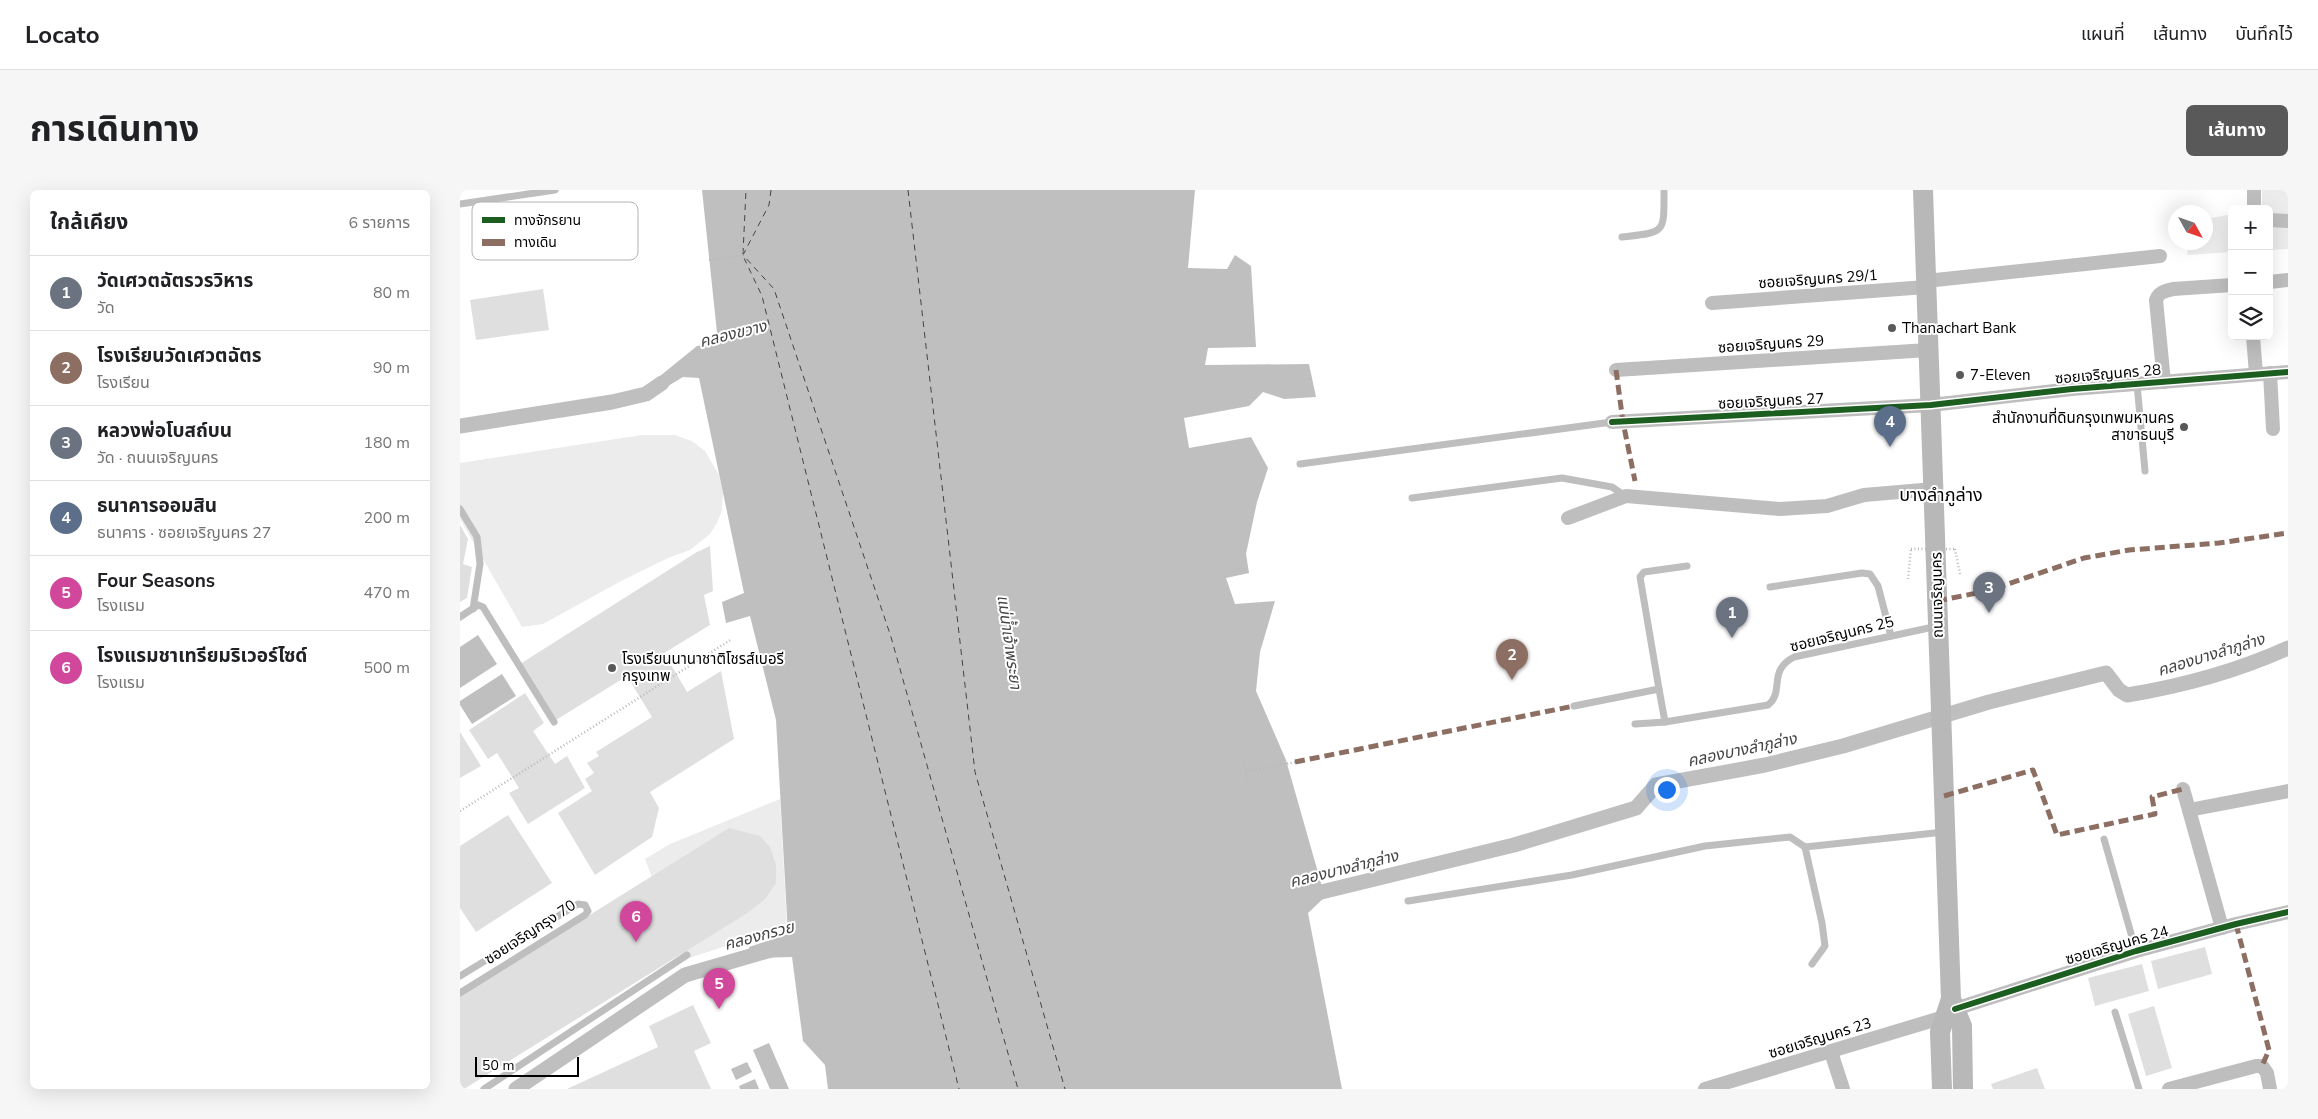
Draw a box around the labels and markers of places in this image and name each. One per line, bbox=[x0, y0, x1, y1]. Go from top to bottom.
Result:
place label: Thanachart Bank bbox=[1902, 318, 2017, 338]
marker: Thanachart Bank bbox=[1886, 322, 1898, 334]
place label: 7-Eleven bbox=[1970, 365, 2030, 385]
marker: 7-Eleven bbox=[1954, 369, 1966, 381]
pin: 4 bbox=[1874, 406, 1906, 447]
place label: สํานักงานที่ดินกรุงเทพมหานคร สาขาธนบุรี bbox=[1992, 407, 2174, 445]
marker: สํานักงานที่ดินกรุงเทพมหานคร สาขาธนบุรี bbox=[2178, 421, 2190, 433]
pin: 3 bbox=[1973, 572, 2005, 613]
pin: 1 bbox=[1716, 597, 1748, 638]
pin: 2 bbox=[1496, 639, 1528, 680]
place label: โรงเรียนนานาชาติโชรส์เบอรี กรุงเทพ bbox=[622, 649, 784, 686]
marker: โรงเรียนนานาชาติโชรส์เบอรี กรุงเทพ bbox=[606, 662, 618, 674]
pin: 6 bbox=[620, 901, 652, 942]
pin: 5 bbox=[703, 968, 735, 1009]

